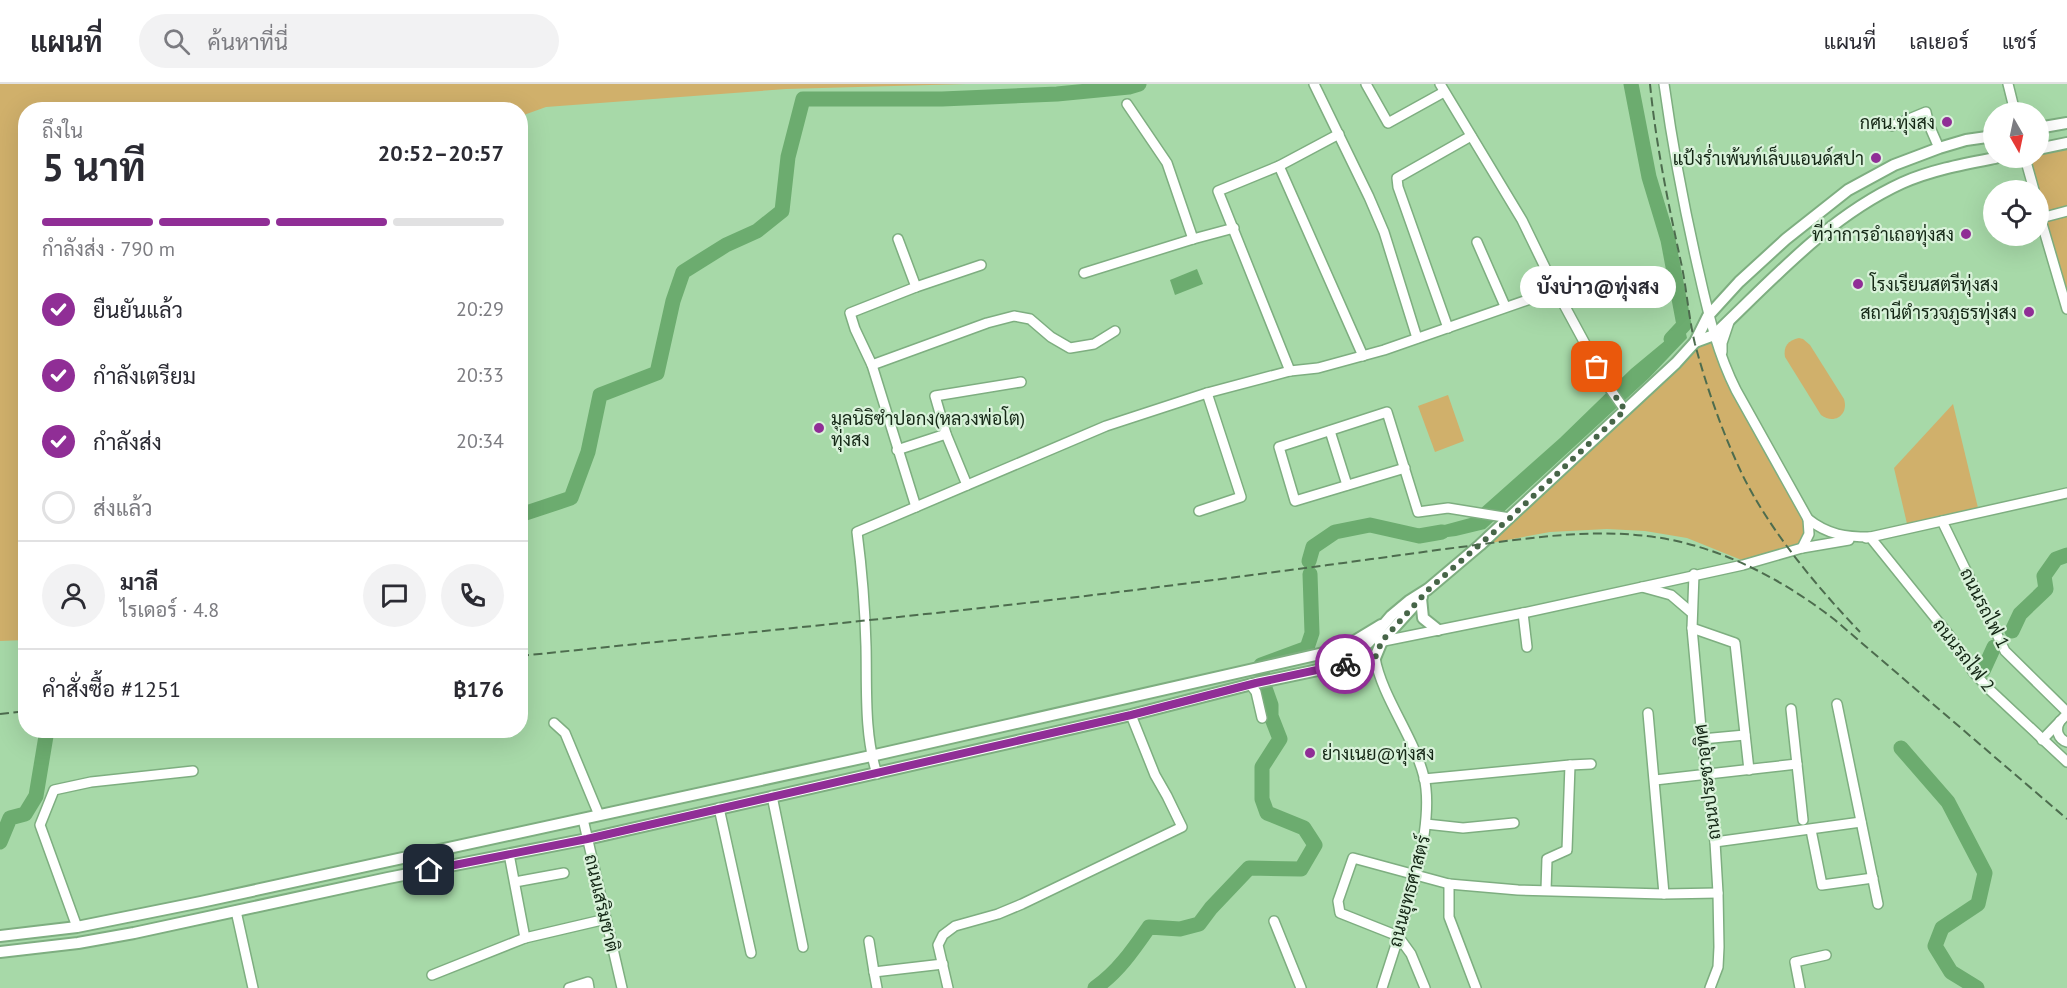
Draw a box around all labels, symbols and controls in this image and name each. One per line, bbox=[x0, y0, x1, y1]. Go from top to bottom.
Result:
search box bbox=[139, 14, 559, 68]
text: แผนที่ bbox=[30, 23, 103, 60]
icon: search bbox=[160, 25, 193, 58]
text: ค้นหาที่นี่ bbox=[208, 28, 288, 56]
text: แผนที่ bbox=[1824, 28, 1876, 55]
text: เลเยอร์ bbox=[1909, 28, 1969, 55]
text: แชร์ bbox=[2002, 28, 2037, 55]
north arrow bbox=[1983, 102, 2049, 168]
map controls bbox=[1983, 102, 2049, 246]
place label: กศน.ทุ่งสง bbox=[1860, 111, 1935, 135]
marker: กศน.ทุ่งสง bbox=[1940, 115, 1954, 129]
text: ถึงใน bbox=[42, 118, 83, 144]
text: 20:52–20:57 bbox=[378, 139, 504, 167]
text: 5 นาที bbox=[42, 141, 146, 192]
place label: แป้งร่ำเพ้นท์เล็บแอนด์สปา bbox=[1673, 144, 1864, 170]
marker: แป้งร่ำเพ้นท์เล็บแอนด์สปา bbox=[1869, 151, 1883, 165]
button: locate bbox=[1983, 180, 2049, 246]
place label: ที่ว่าการอำเถอทุ่งสง bbox=[1812, 219, 1954, 247]
marker: ที่ว่าการอำเถอทุ่งสง bbox=[1959, 227, 1973, 241]
text: กำลังส่ง · 790 m bbox=[42, 236, 175, 262]
callout: บังบ่าว@ทุ่งสง bbox=[1519, 265, 1675, 307]
place label: โรงเรียนสตรีทุ่งสง bbox=[1869, 272, 1998, 297]
text: บังบ่าว@ทุ่งสง bbox=[1537, 274, 1659, 300]
marker: โรงเรียนสตรีทุ่งสง bbox=[1851, 277, 1865, 291]
icon: check bbox=[42, 293, 75, 326]
text: ยืนยันแล้ว bbox=[93, 296, 183, 324]
text: 20:29 bbox=[456, 296, 504, 322]
place label: สถานีตำรวจภูธรทุ่งสง bbox=[1860, 300, 2017, 326]
marker: สถานีตำรวจภูธรทุ่งสง bbox=[2022, 305, 2036, 319]
pin bbox=[1571, 341, 1622, 392]
icon: bag bbox=[1580, 350, 1613, 383]
icon: check bbox=[42, 359, 75, 392]
text: กำลังเตรียม bbox=[93, 362, 196, 390]
text: 20:33 bbox=[456, 362, 504, 388]
place label: มูลนิธิซำปอกง(หลวงพ่อโต) ทุ่งสง bbox=[831, 406, 1025, 452]
marker: มูลนิธิซำปอกง(หลวงพ่อโต) ทุ่งสง bbox=[812, 421, 826, 435]
icon: check bbox=[42, 425, 75, 458]
text: กำลังส่ง bbox=[93, 428, 162, 456]
text: 20:34 bbox=[456, 428, 504, 454]
text: ส่งแล้ว bbox=[93, 494, 153, 522]
street label: ถนนรถไฟ 1 bbox=[1955, 563, 2016, 652]
button: person bbox=[42, 564, 105, 627]
button: chat bbox=[363, 564, 426, 627]
button: phone bbox=[441, 564, 504, 627]
text: มาลี bbox=[120, 568, 158, 596]
text: ไรเดอร์ · 4.8 bbox=[120, 597, 219, 623]
street label: ถนนรถไฟ 2 bbox=[1928, 613, 2001, 696]
courier bbox=[1315, 634, 1375, 694]
icon: bike bbox=[1329, 648, 1362, 681]
text: คำสั่งซื้อ #1251 bbox=[42, 675, 181, 703]
text: ฿176 bbox=[453, 675, 504, 703]
street label: ถนนประชาอุทิศ bbox=[1688, 723, 1726, 841]
place label: ย่างเนย@ทุ่งสง bbox=[1322, 742, 1434, 766]
marker: ย่างเนย@ทุ่งสง bbox=[1303, 746, 1317, 760]
street label: ถนนยุทธศาสตร์ bbox=[1382, 832, 1436, 950]
pin bbox=[403, 844, 454, 895]
street label: ถนนเสริมชาติ bbox=[580, 852, 624, 954]
icon: home bbox=[412, 853, 445, 886]

